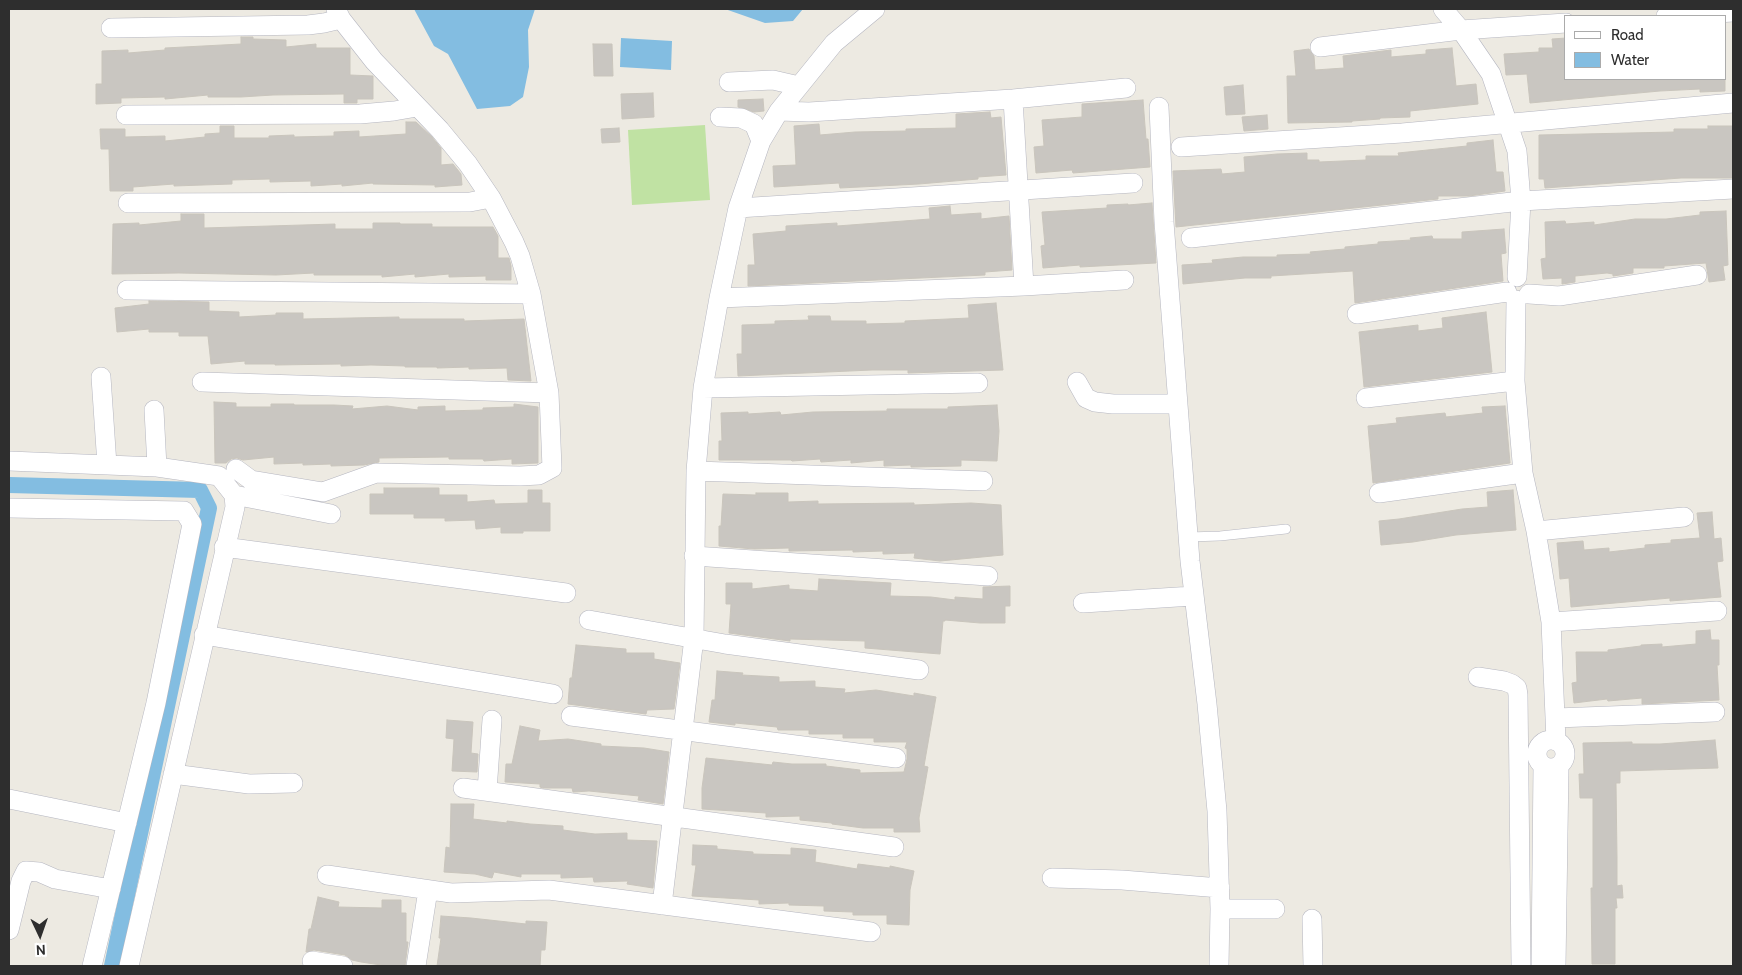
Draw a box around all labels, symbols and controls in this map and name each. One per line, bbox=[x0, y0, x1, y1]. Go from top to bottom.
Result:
legend bbox=[1564, 15, 1727, 80]
text: Road bbox=[1611, 26, 1644, 44]
text: Water bbox=[1611, 51, 1649, 69]
north arrow bbox=[15, 910, 65, 960]
text: N bbox=[35, 941, 46, 959]

